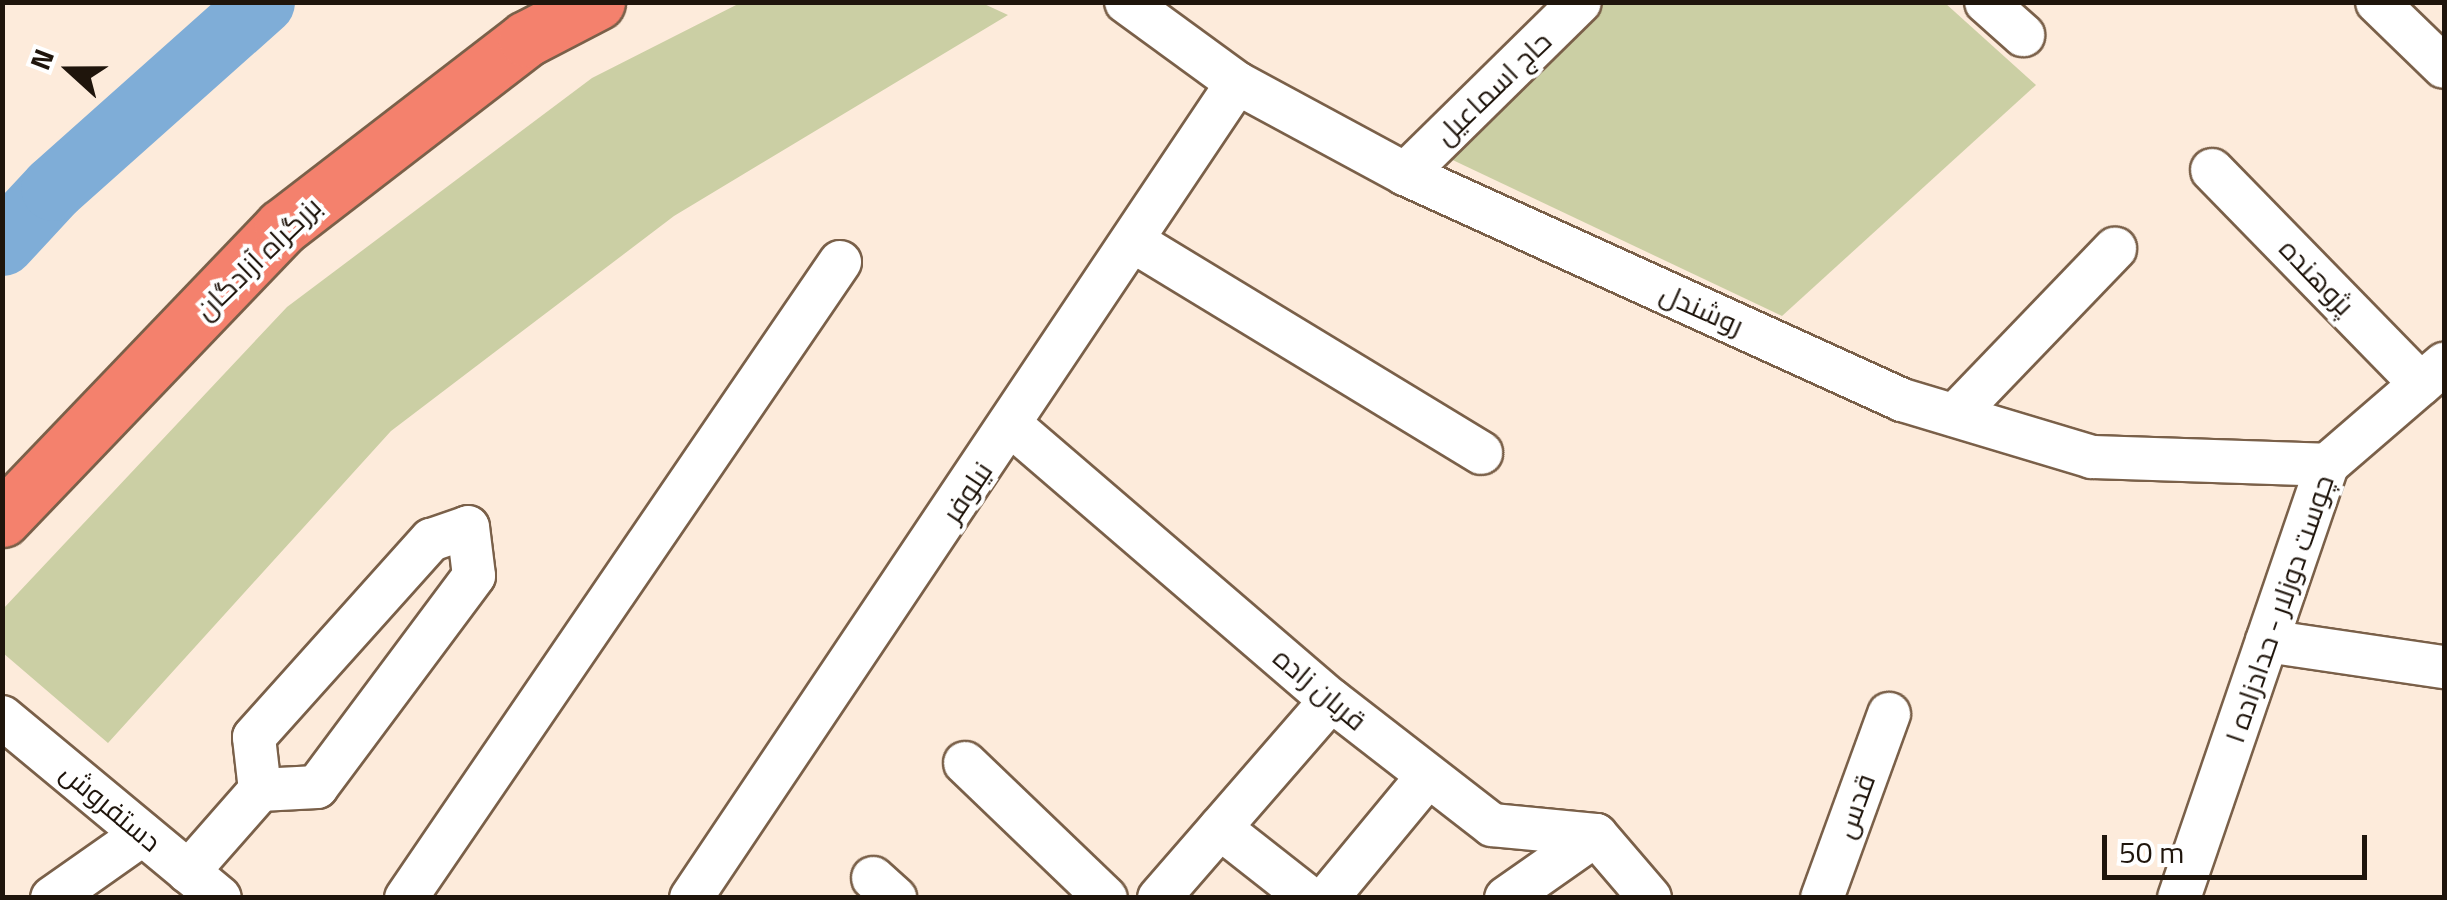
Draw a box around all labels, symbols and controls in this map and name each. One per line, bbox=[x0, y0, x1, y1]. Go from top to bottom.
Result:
north arrow bbox=[20, 20, 120, 120]
street label: حاج اسماعیل bbox=[1428, 24, 1558, 152]
text: N bbox=[18, 42, 65, 76]
street label: بزرگراه آزادگان bbox=[188, 190, 328, 326]
street label: پژوهنده bbox=[2273, 232, 2361, 322]
street label: روشندل bbox=[1655, 276, 1749, 342]
street label: نیلوفر bbox=[935, 455, 999, 529]
street label: چوست دوزلار - حدادزاده ۱ bbox=[2217, 471, 2341, 747]
street label: قربان زاده bbox=[1267, 641, 1373, 737]
street label: دستفروش bbox=[54, 755, 168, 859]
street label: قدس bbox=[1828, 769, 1882, 843]
scale bar bbox=[2107, 815, 2372, 877]
text: 50 m bbox=[2119, 829, 2184, 875]

